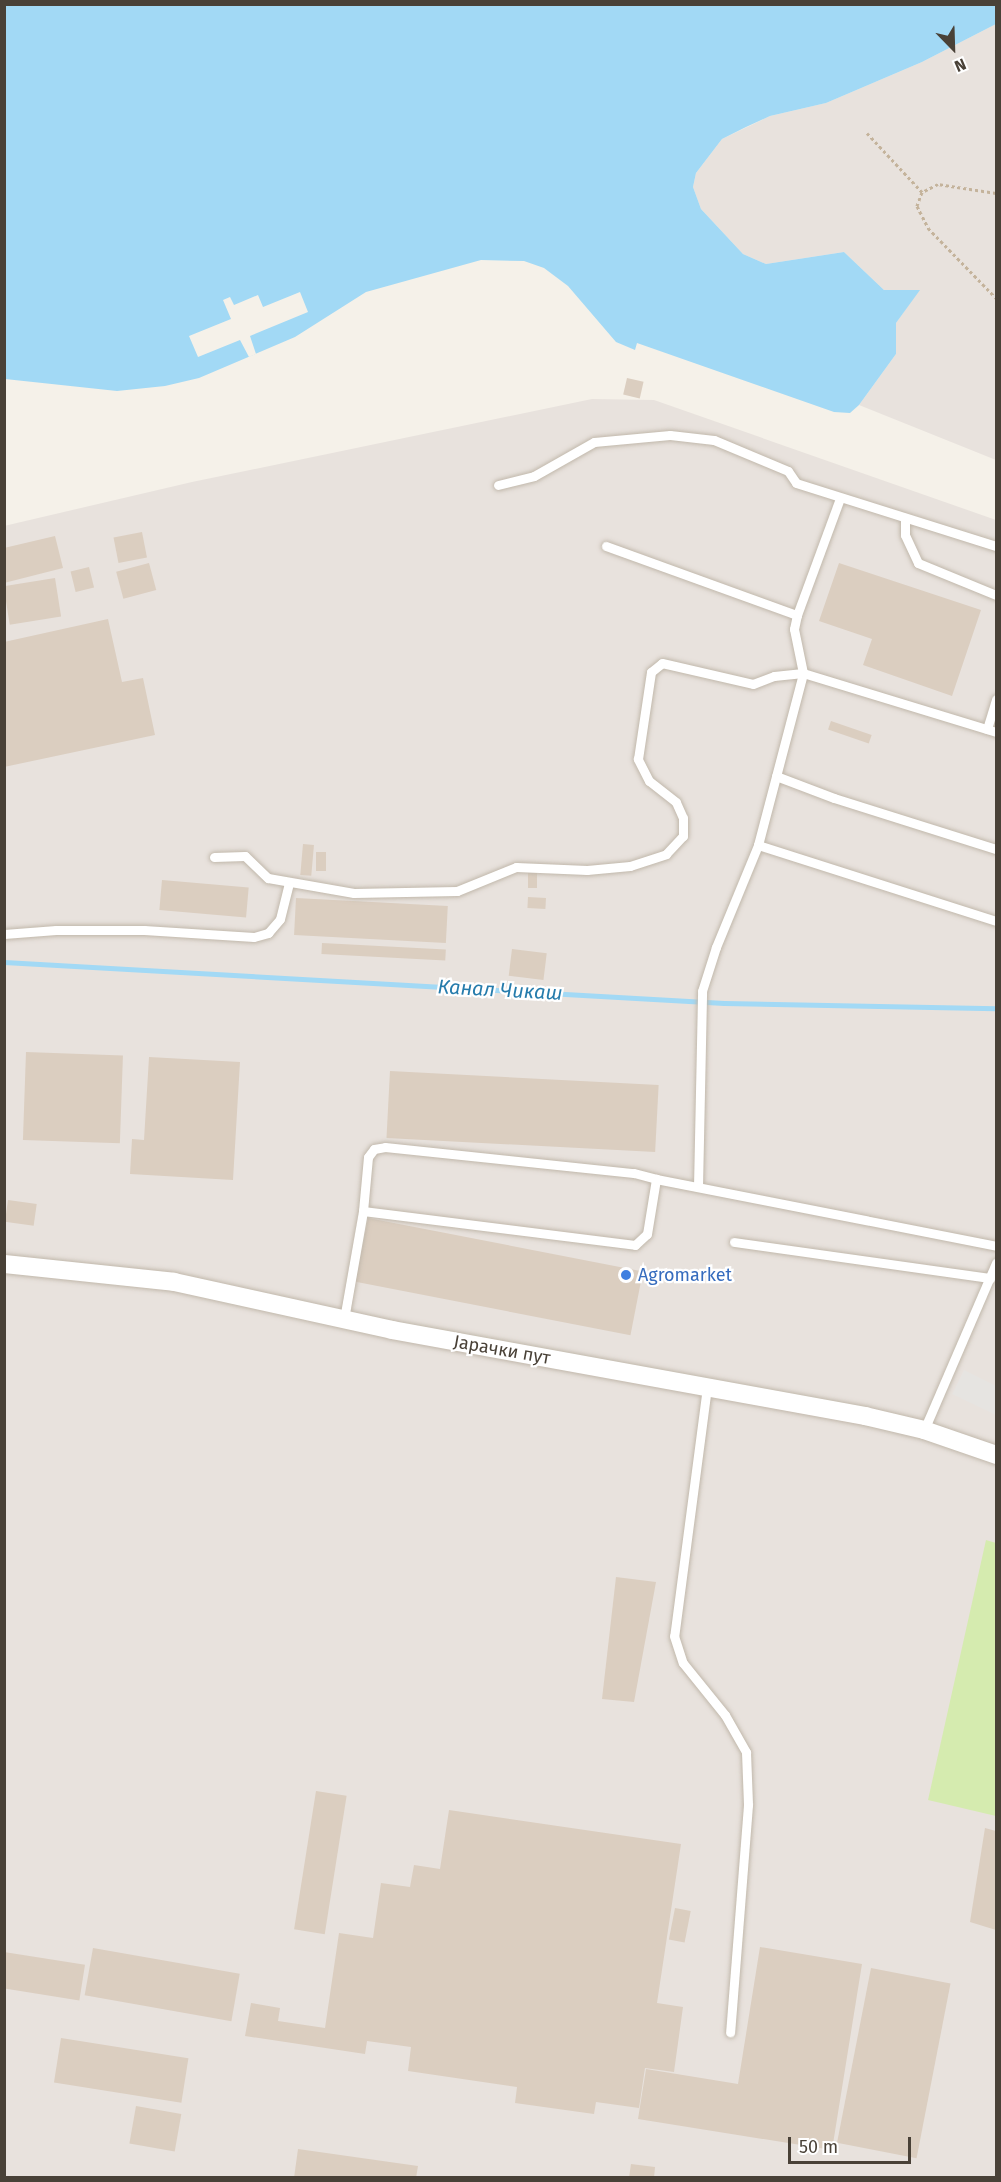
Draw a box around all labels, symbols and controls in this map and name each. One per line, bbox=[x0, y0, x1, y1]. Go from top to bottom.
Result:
north arrow bbox=[923, 18, 983, 78]
text: N bbox=[952, 54, 969, 76]
water label: Канал Чикаш bbox=[437, 975, 563, 1005]
place label: Agromarket bbox=[638, 1264, 732, 1286]
marker: Agromarket bbox=[619, 1268, 633, 1282]
street label: Јарачки пут bbox=[452, 1331, 552, 1369]
scale bar bbox=[791, 2125, 914, 2163]
text: 50 m bbox=[799, 2136, 838, 2158]

